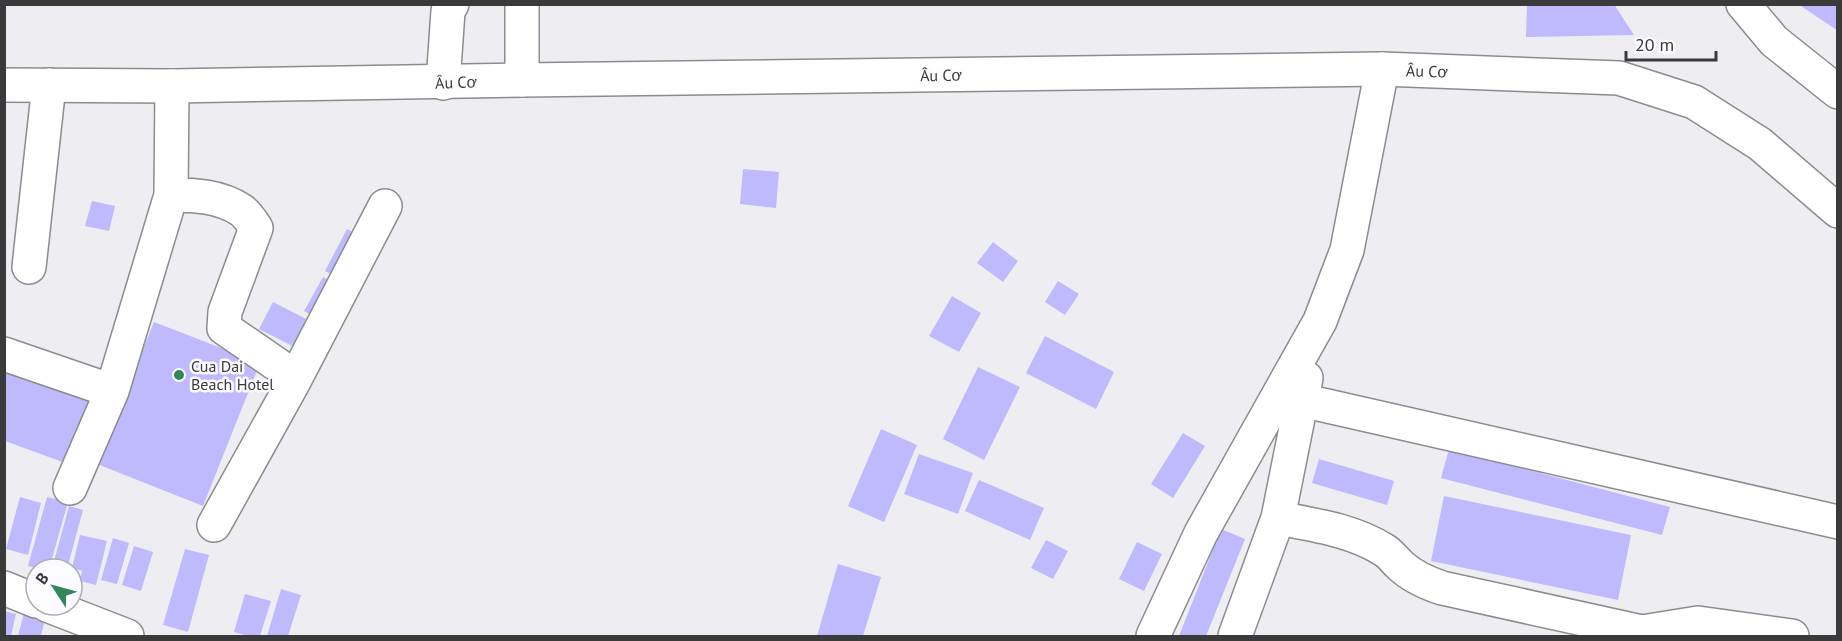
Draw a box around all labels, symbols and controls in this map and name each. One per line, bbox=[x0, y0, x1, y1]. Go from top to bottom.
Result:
scale bar bbox=[1626, 24, 1716, 62]
text: 20 m bbox=[1635, 33, 1674, 56]
street label: Âu Cơ bbox=[1406, 60, 1449, 82]
street label: Âu Cơ bbox=[920, 65, 963, 85]
street label: Âu Cơ bbox=[435, 71, 478, 93]
place label: Cua Dai Beach Hotel bbox=[191, 356, 274, 394]
marker: Cua Dai Beach Hotel bbox=[172, 368, 186, 382]
north arrow bbox=[24, 557, 84, 617]
text: B bbox=[31, 568, 53, 588]

